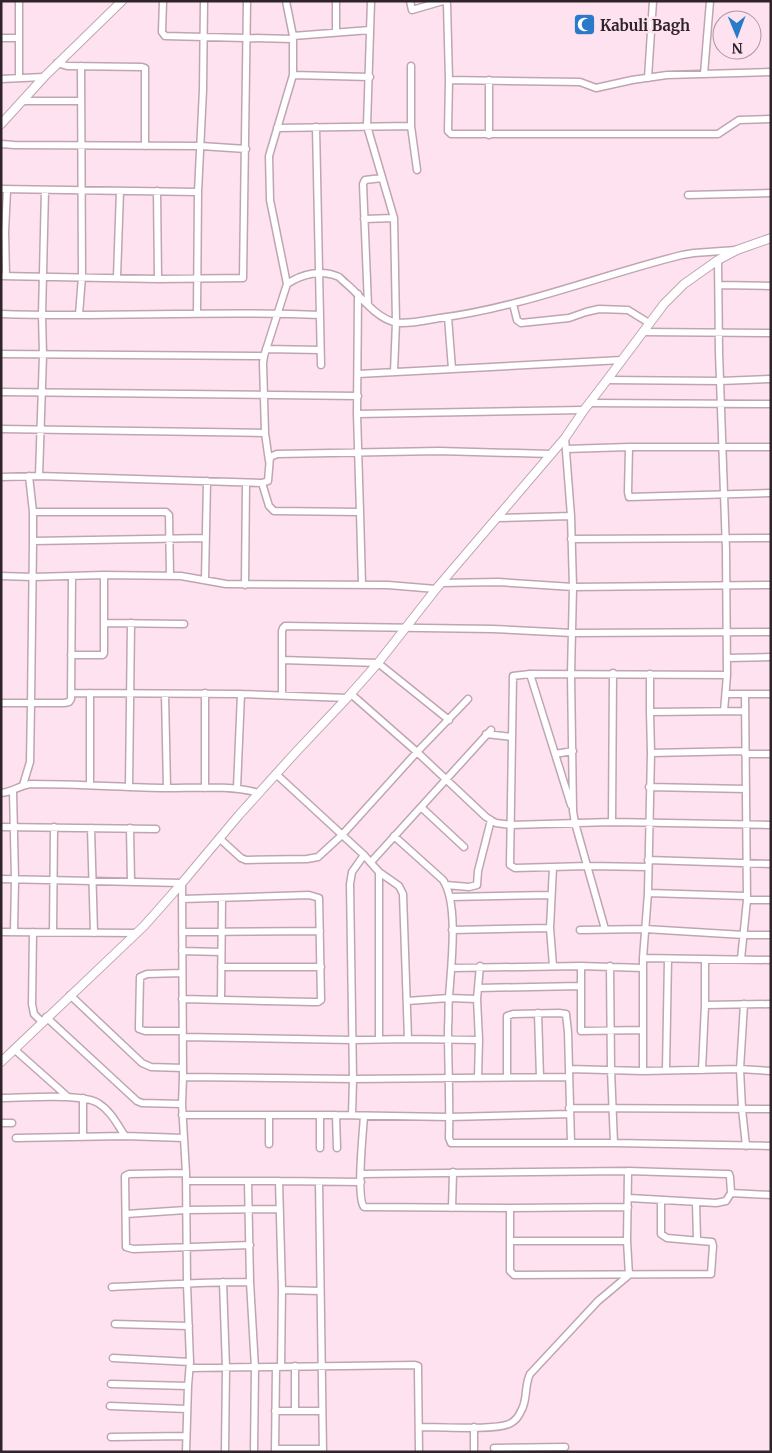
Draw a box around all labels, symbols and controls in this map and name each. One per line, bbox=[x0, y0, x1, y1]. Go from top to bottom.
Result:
north arrow bbox=[712, 10, 762, 60]
mosque icon: Kabuli Bagh bbox=[572, 13, 596, 37]
place label: Kabuli Bagh bbox=[600, 16, 690, 35]
text: N bbox=[732, 39, 743, 57]

